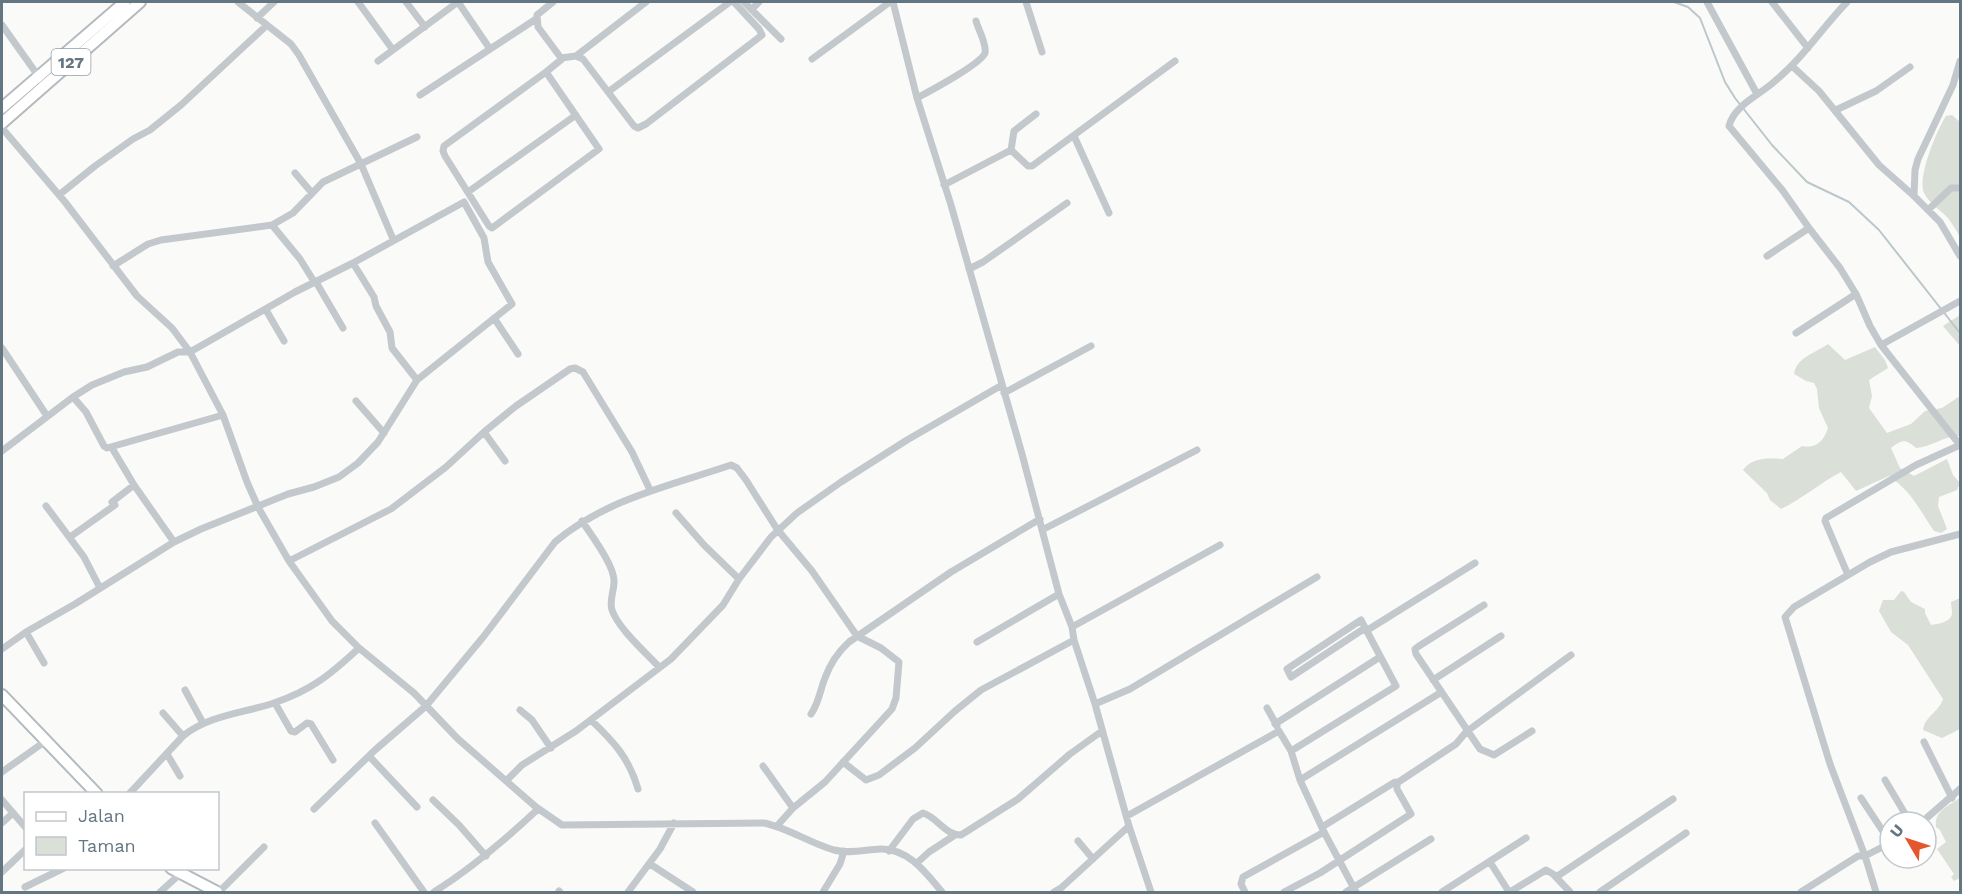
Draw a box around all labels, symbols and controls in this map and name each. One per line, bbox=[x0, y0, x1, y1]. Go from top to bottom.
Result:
road number: 127 bbox=[52, 49, 90, 75]
legend bbox=[24, 792, 219, 870]
text: Jalan bbox=[78, 805, 125, 826]
north arrow bbox=[1878, 810, 1938, 870]
text: U bbox=[1886, 820, 1908, 841]
text: Taman bbox=[78, 835, 136, 856]

